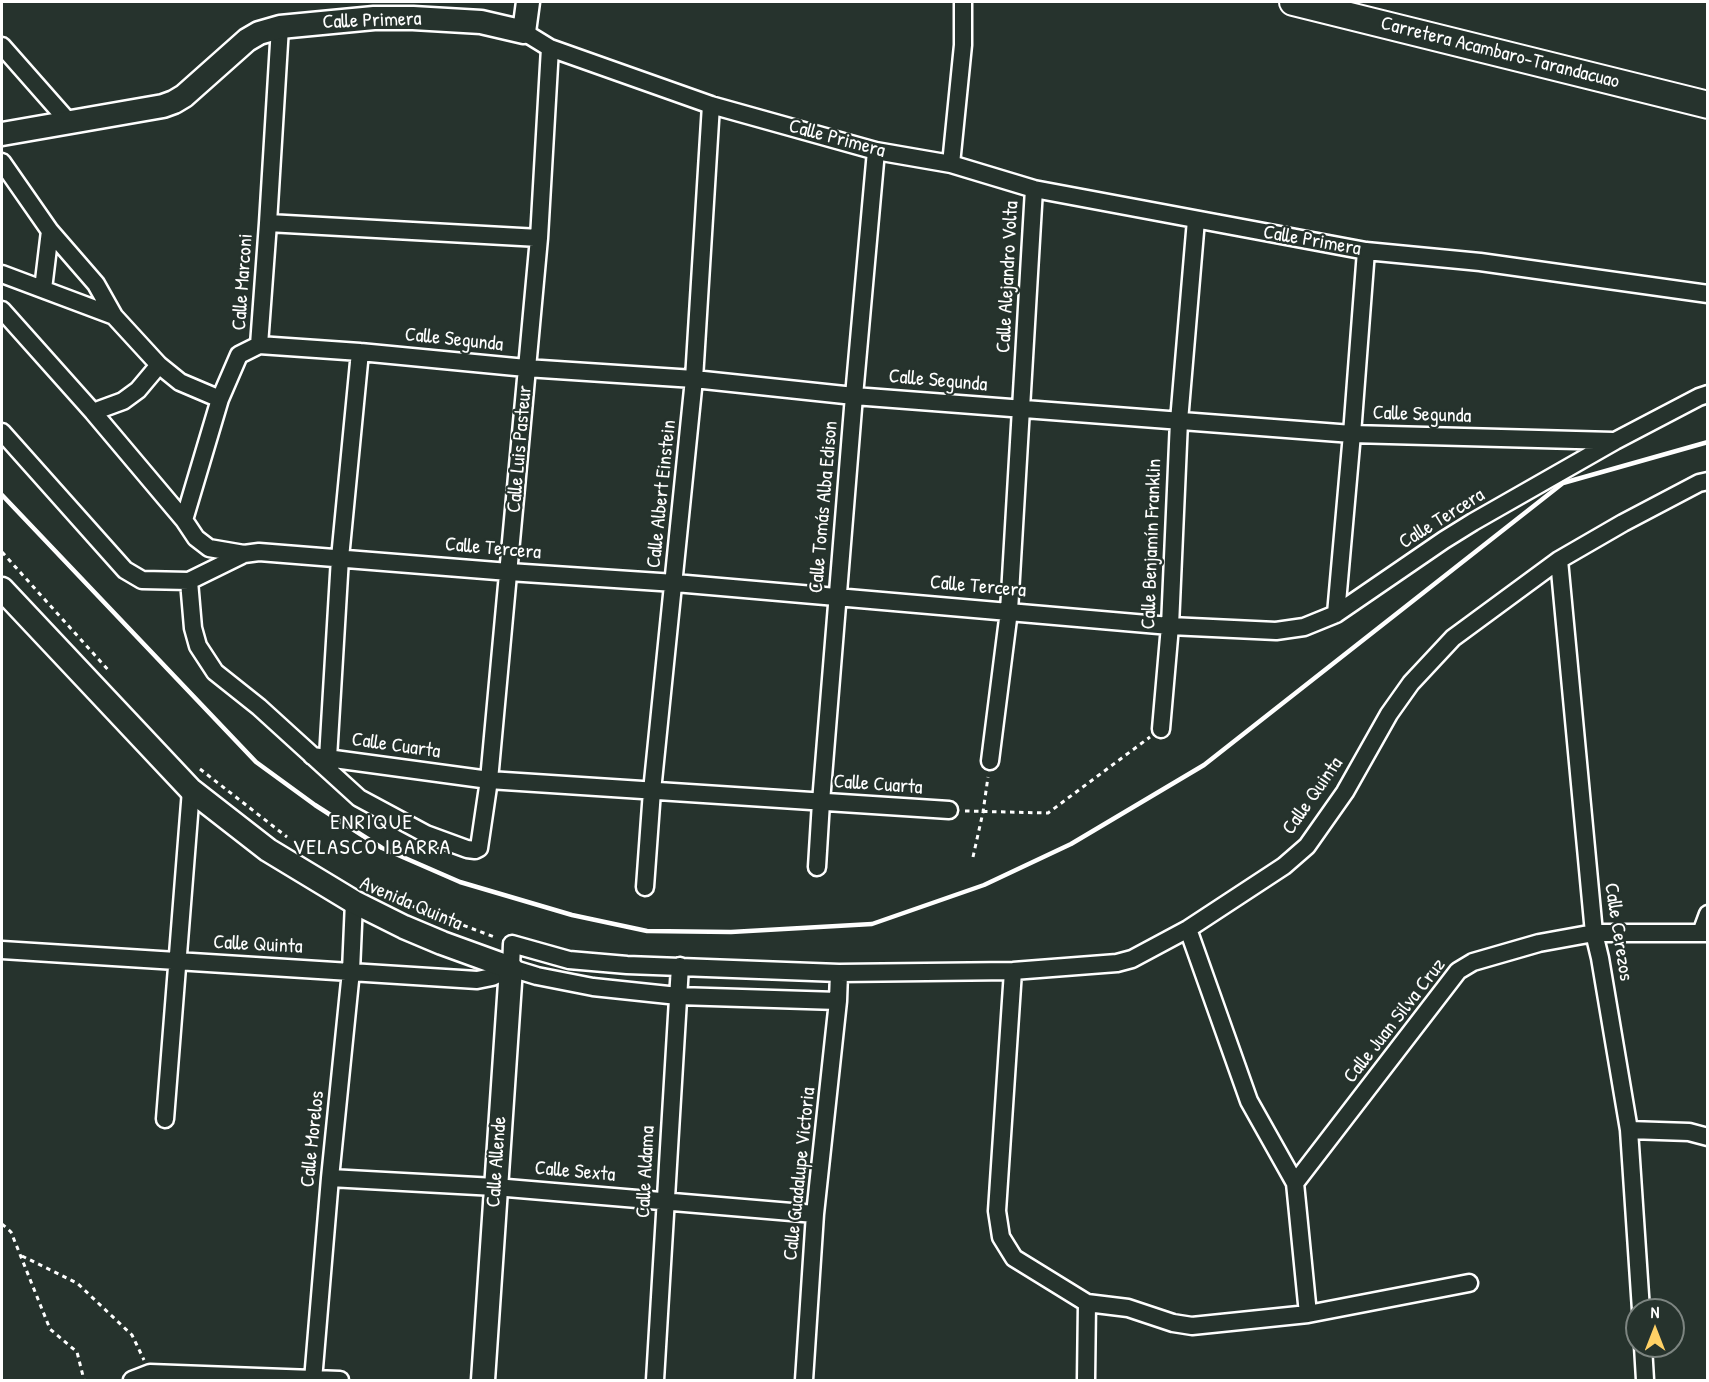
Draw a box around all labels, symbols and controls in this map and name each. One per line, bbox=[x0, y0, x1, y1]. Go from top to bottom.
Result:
street label: Calle Primera bbox=[322, 7, 422, 35]
street label: Carretera Acambaro-Tarandacuao bbox=[1378, 12, 1622, 94]
street label: Calle Primera bbox=[786, 115, 888, 163]
street label: Calle Alejandro Volta bbox=[992, 200, 1024, 354]
street label: Calle Primera bbox=[1261, 221, 1363, 261]
street label: Calle Marconi bbox=[228, 233, 258, 331]
street label: Calle Segunda bbox=[404, 323, 504, 357]
street label: Calle Segunda bbox=[888, 365, 988, 397]
street label: Calle Luis Pasteur bbox=[502, 384, 538, 514]
street label: Calle Segunda bbox=[1372, 401, 1472, 429]
street label: Calle Albert Einstein bbox=[642, 419, 682, 569]
street label: Calle Tomás Alba Edison bbox=[805, 420, 843, 594]
street label: Calle Benjamín Franklin bbox=[1137, 458, 1167, 630]
street label: Calle Tercera bbox=[1395, 483, 1489, 555]
street label: Calle Tercera bbox=[444, 533, 542, 565]
street label: Calle Tercera bbox=[929, 571, 1027, 603]
street label: Calle Cuarta bbox=[350, 728, 442, 764]
street label: Calle Quinta bbox=[1278, 753, 1348, 839]
street label: Calle Cuarta bbox=[833, 770, 923, 800]
district label: ENRIQUE VELASCO IBARRA bbox=[292, 810, 452, 861]
street label: Avenida Quinta bbox=[356, 872, 466, 936]
street label: Calle Cerezos bbox=[1598, 881, 1638, 983]
street label: Calle Quinta bbox=[213, 931, 303, 959]
street label: Calle Juan Silva Cruz bbox=[1339, 954, 1451, 1088]
street label: Calle Guadalupe Victoria bbox=[779, 1086, 821, 1262]
street label: Calle Morelos bbox=[296, 1090, 330, 1188]
street label: Calle Allende bbox=[482, 1116, 512, 1208]
street label: Calle Aldama bbox=[632, 1125, 660, 1219]
street label: Calle Sexta bbox=[534, 1157, 616, 1187]
north arrow bbox=[1625, 1298, 1685, 1358]
text: N bbox=[1651, 1301, 1659, 1323]

